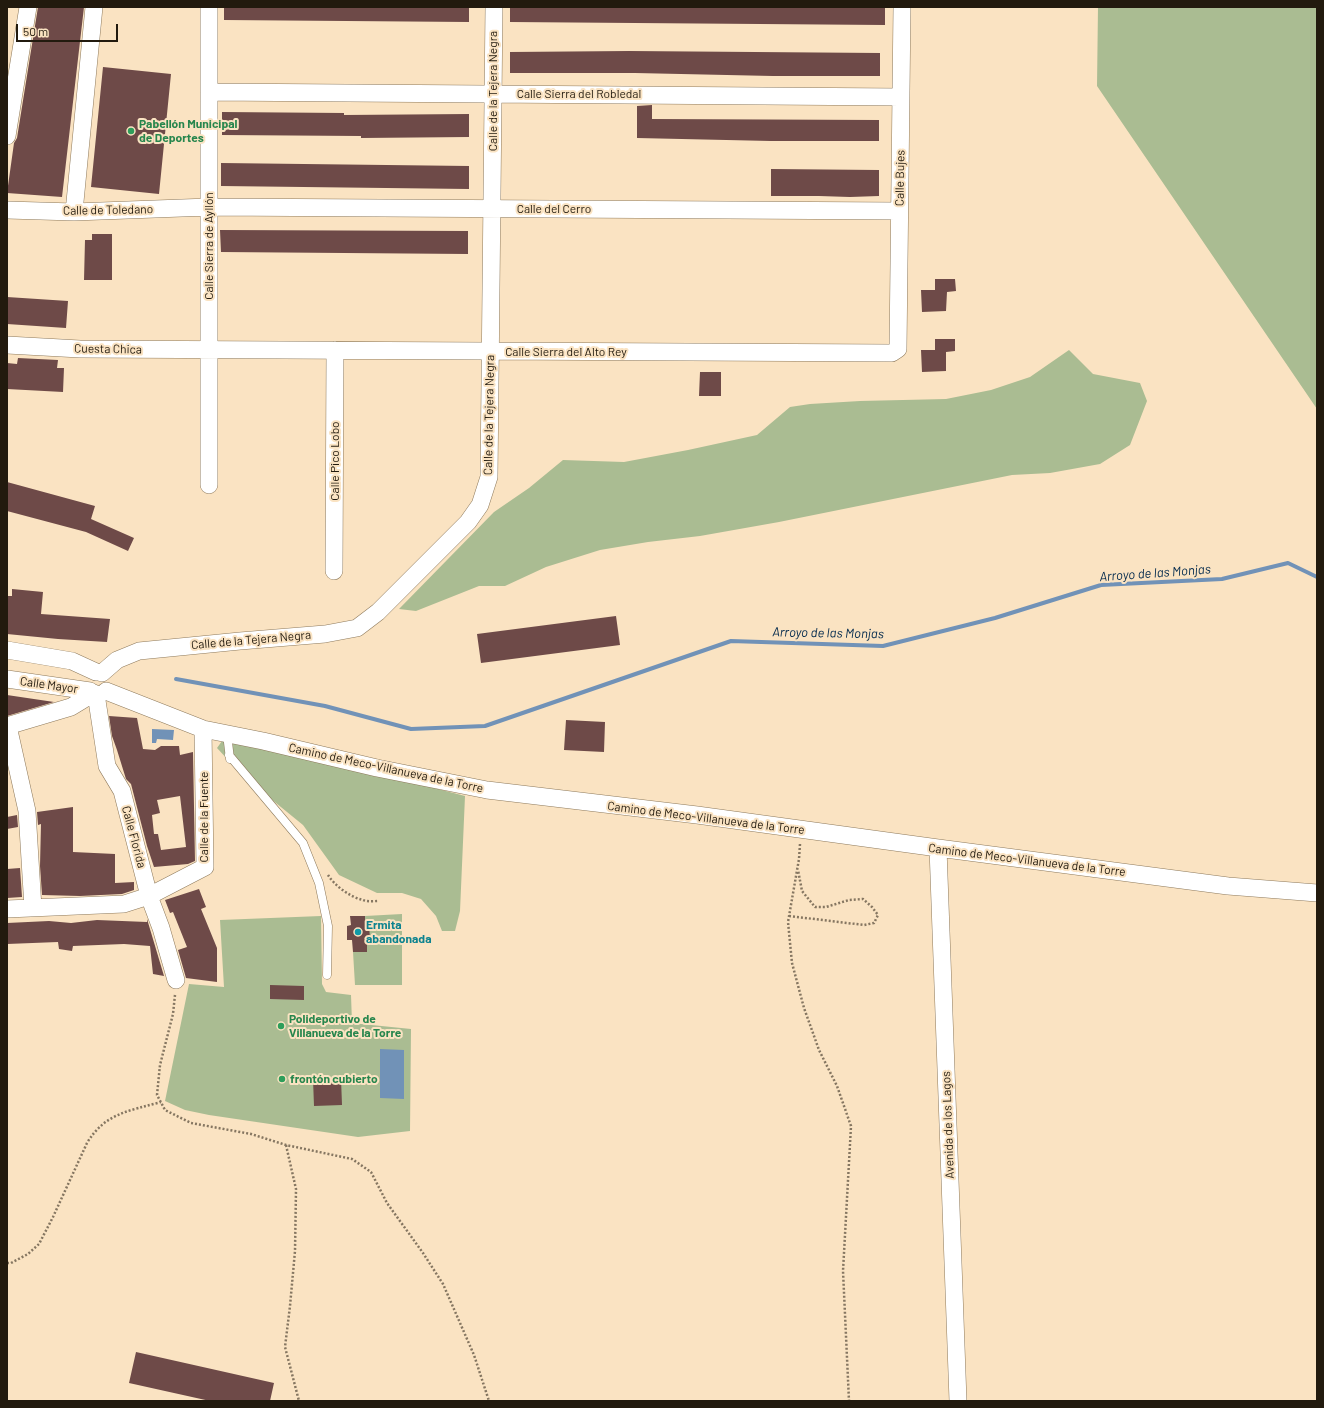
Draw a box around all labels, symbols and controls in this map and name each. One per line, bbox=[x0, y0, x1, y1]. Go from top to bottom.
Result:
scale bar bbox=[18, 16, 120, 42]
text: 50 m bbox=[23, 24, 48, 38]
street label: Calle de la Tejera Negra bbox=[486, 31, 500, 151]
street label: Calle Sierra del Robledal bbox=[517, 87, 641, 101]
place label: Pabellón Municipal de Deportes bbox=[139, 117, 237, 145]
marker: Pabellón Municipal de Deportes bbox=[126, 126, 136, 136]
street label: Calle Bujes bbox=[892, 150, 908, 206]
street label: Calle Sierra de Ayllón bbox=[202, 192, 216, 300]
street label: Calle de Toledano bbox=[63, 202, 153, 218]
street label: Calle del Cerro bbox=[517, 202, 591, 216]
street label: Cuesta Chica bbox=[74, 341, 142, 357]
street label: Calle Sierra del Alto Rey bbox=[505, 345, 627, 359]
street label: Calle de la Tejera Negra bbox=[481, 355, 497, 475]
street label: Calle Pico Lobo bbox=[328, 421, 342, 501]
water label: Arroyo de las Monjas bbox=[1099, 561, 1211, 585]
water label: Arroyo de las Monjas bbox=[772, 624, 884, 642]
street label: Calle de la Tejera Negra bbox=[190, 628, 312, 652]
street label: Calle Mayor bbox=[19, 674, 79, 696]
street label: Camino de Meco-Villanueva de la Torre bbox=[287, 740, 485, 796]
street label: Calle de la Fuente bbox=[197, 772, 211, 862]
street label: Camino de Meco-Villanueva de la Torre bbox=[607, 799, 805, 837]
street label: Calle Florida bbox=[119, 804, 149, 870]
street label: Camino de Meco-Villanueva de la Torre bbox=[928, 841, 1126, 879]
place label: Ermita abandonada bbox=[366, 918, 431, 946]
marker: Ermita abandonada bbox=[353, 927, 363, 937]
place label: Polideportivo de Villanueva de la Torre bbox=[289, 1012, 401, 1040]
marker: Polideportivo de Villanueva de la Torre bbox=[276, 1021, 286, 1031]
street label: Avenida de los Lagos bbox=[939, 1071, 957, 1179]
place label: frontón cubierto bbox=[290, 1072, 378, 1086]
marker: frontón cubierto bbox=[277, 1074, 287, 1084]

